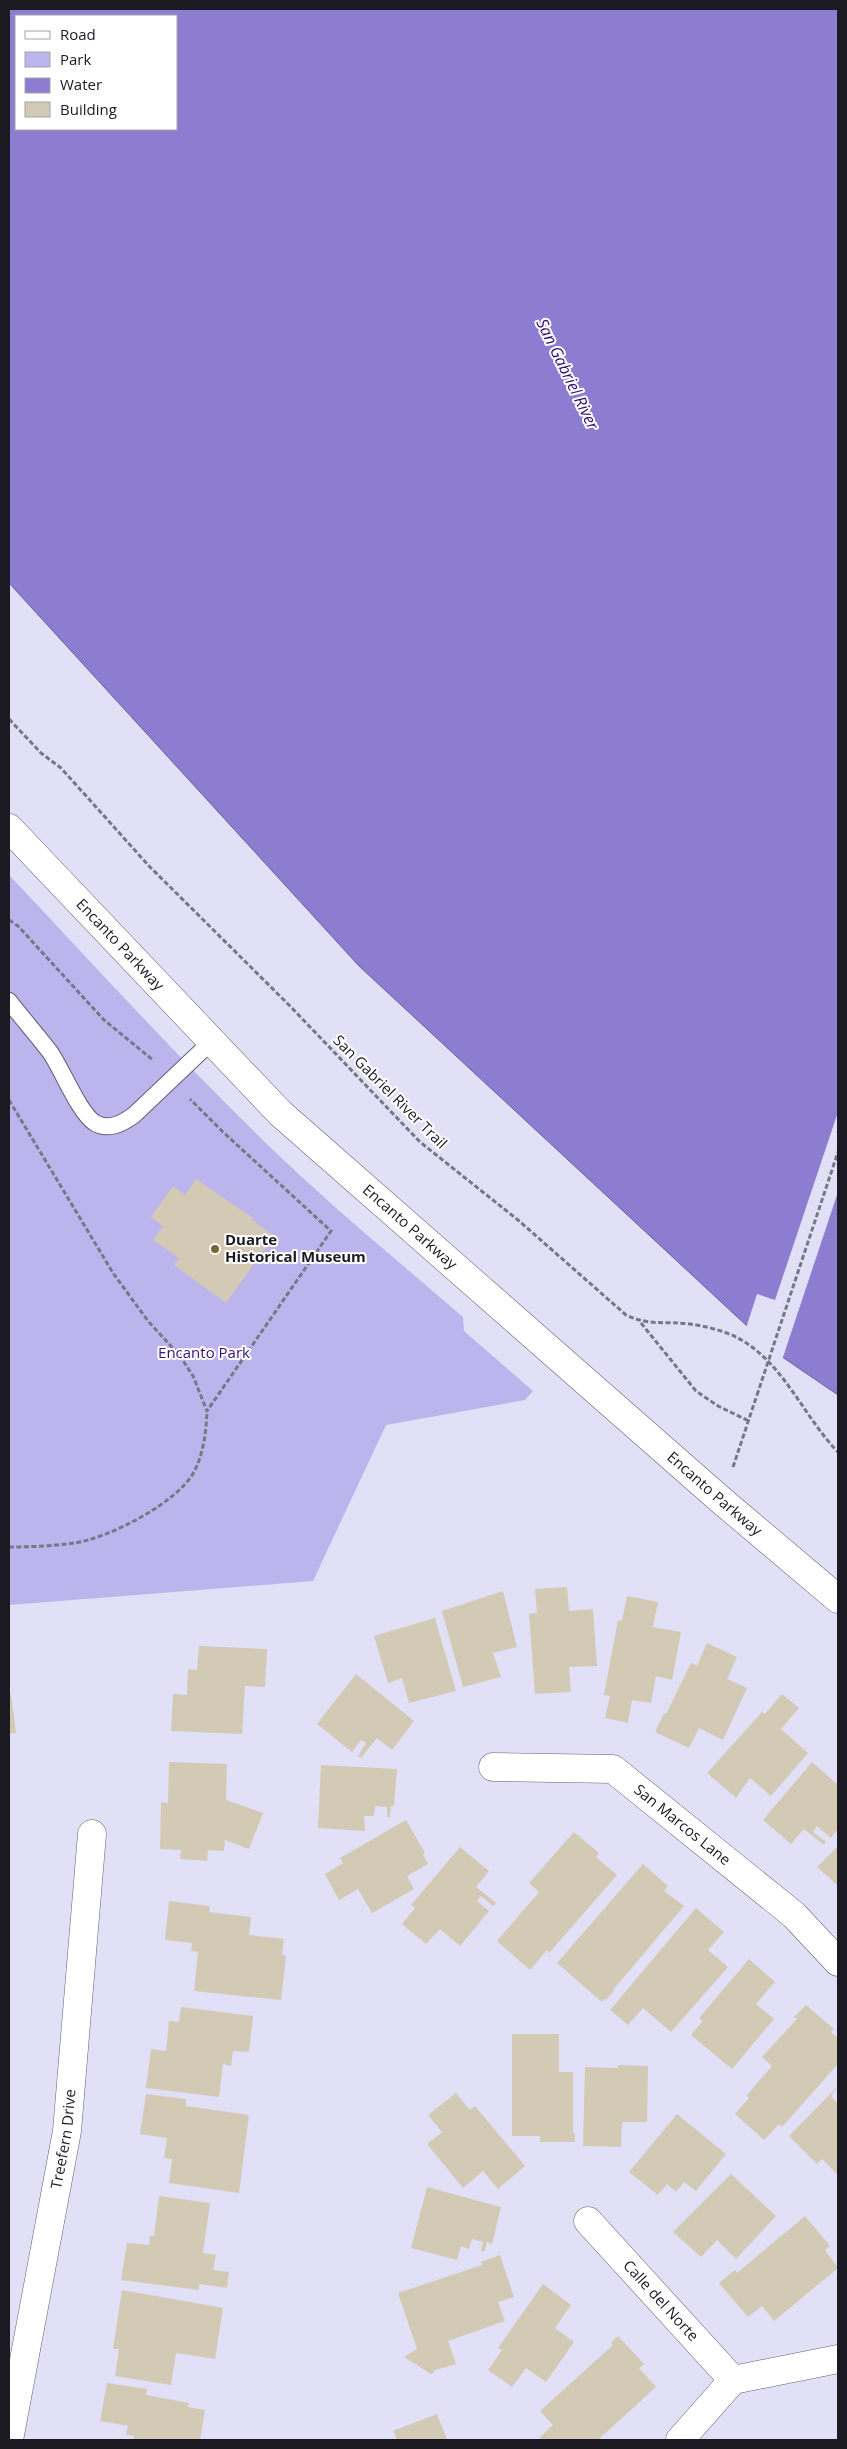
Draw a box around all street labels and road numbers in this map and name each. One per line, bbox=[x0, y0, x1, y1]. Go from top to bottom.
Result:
street label: Encanto Parkway bbox=[72, 894, 169, 995]
street label: San Gabriel River Trail bbox=[329, 1030, 452, 1153]
street label: Encanto Parkway bbox=[359, 1179, 462, 1273]
street label: Encanto Parkway bbox=[663, 1446, 767, 1540]
street label: San Marcos Lane bbox=[630, 1779, 735, 1869]
street label: Treefern Drive bbox=[45, 2088, 79, 2190]
street label: Calle del Norte bbox=[619, 2255, 704, 2345]

